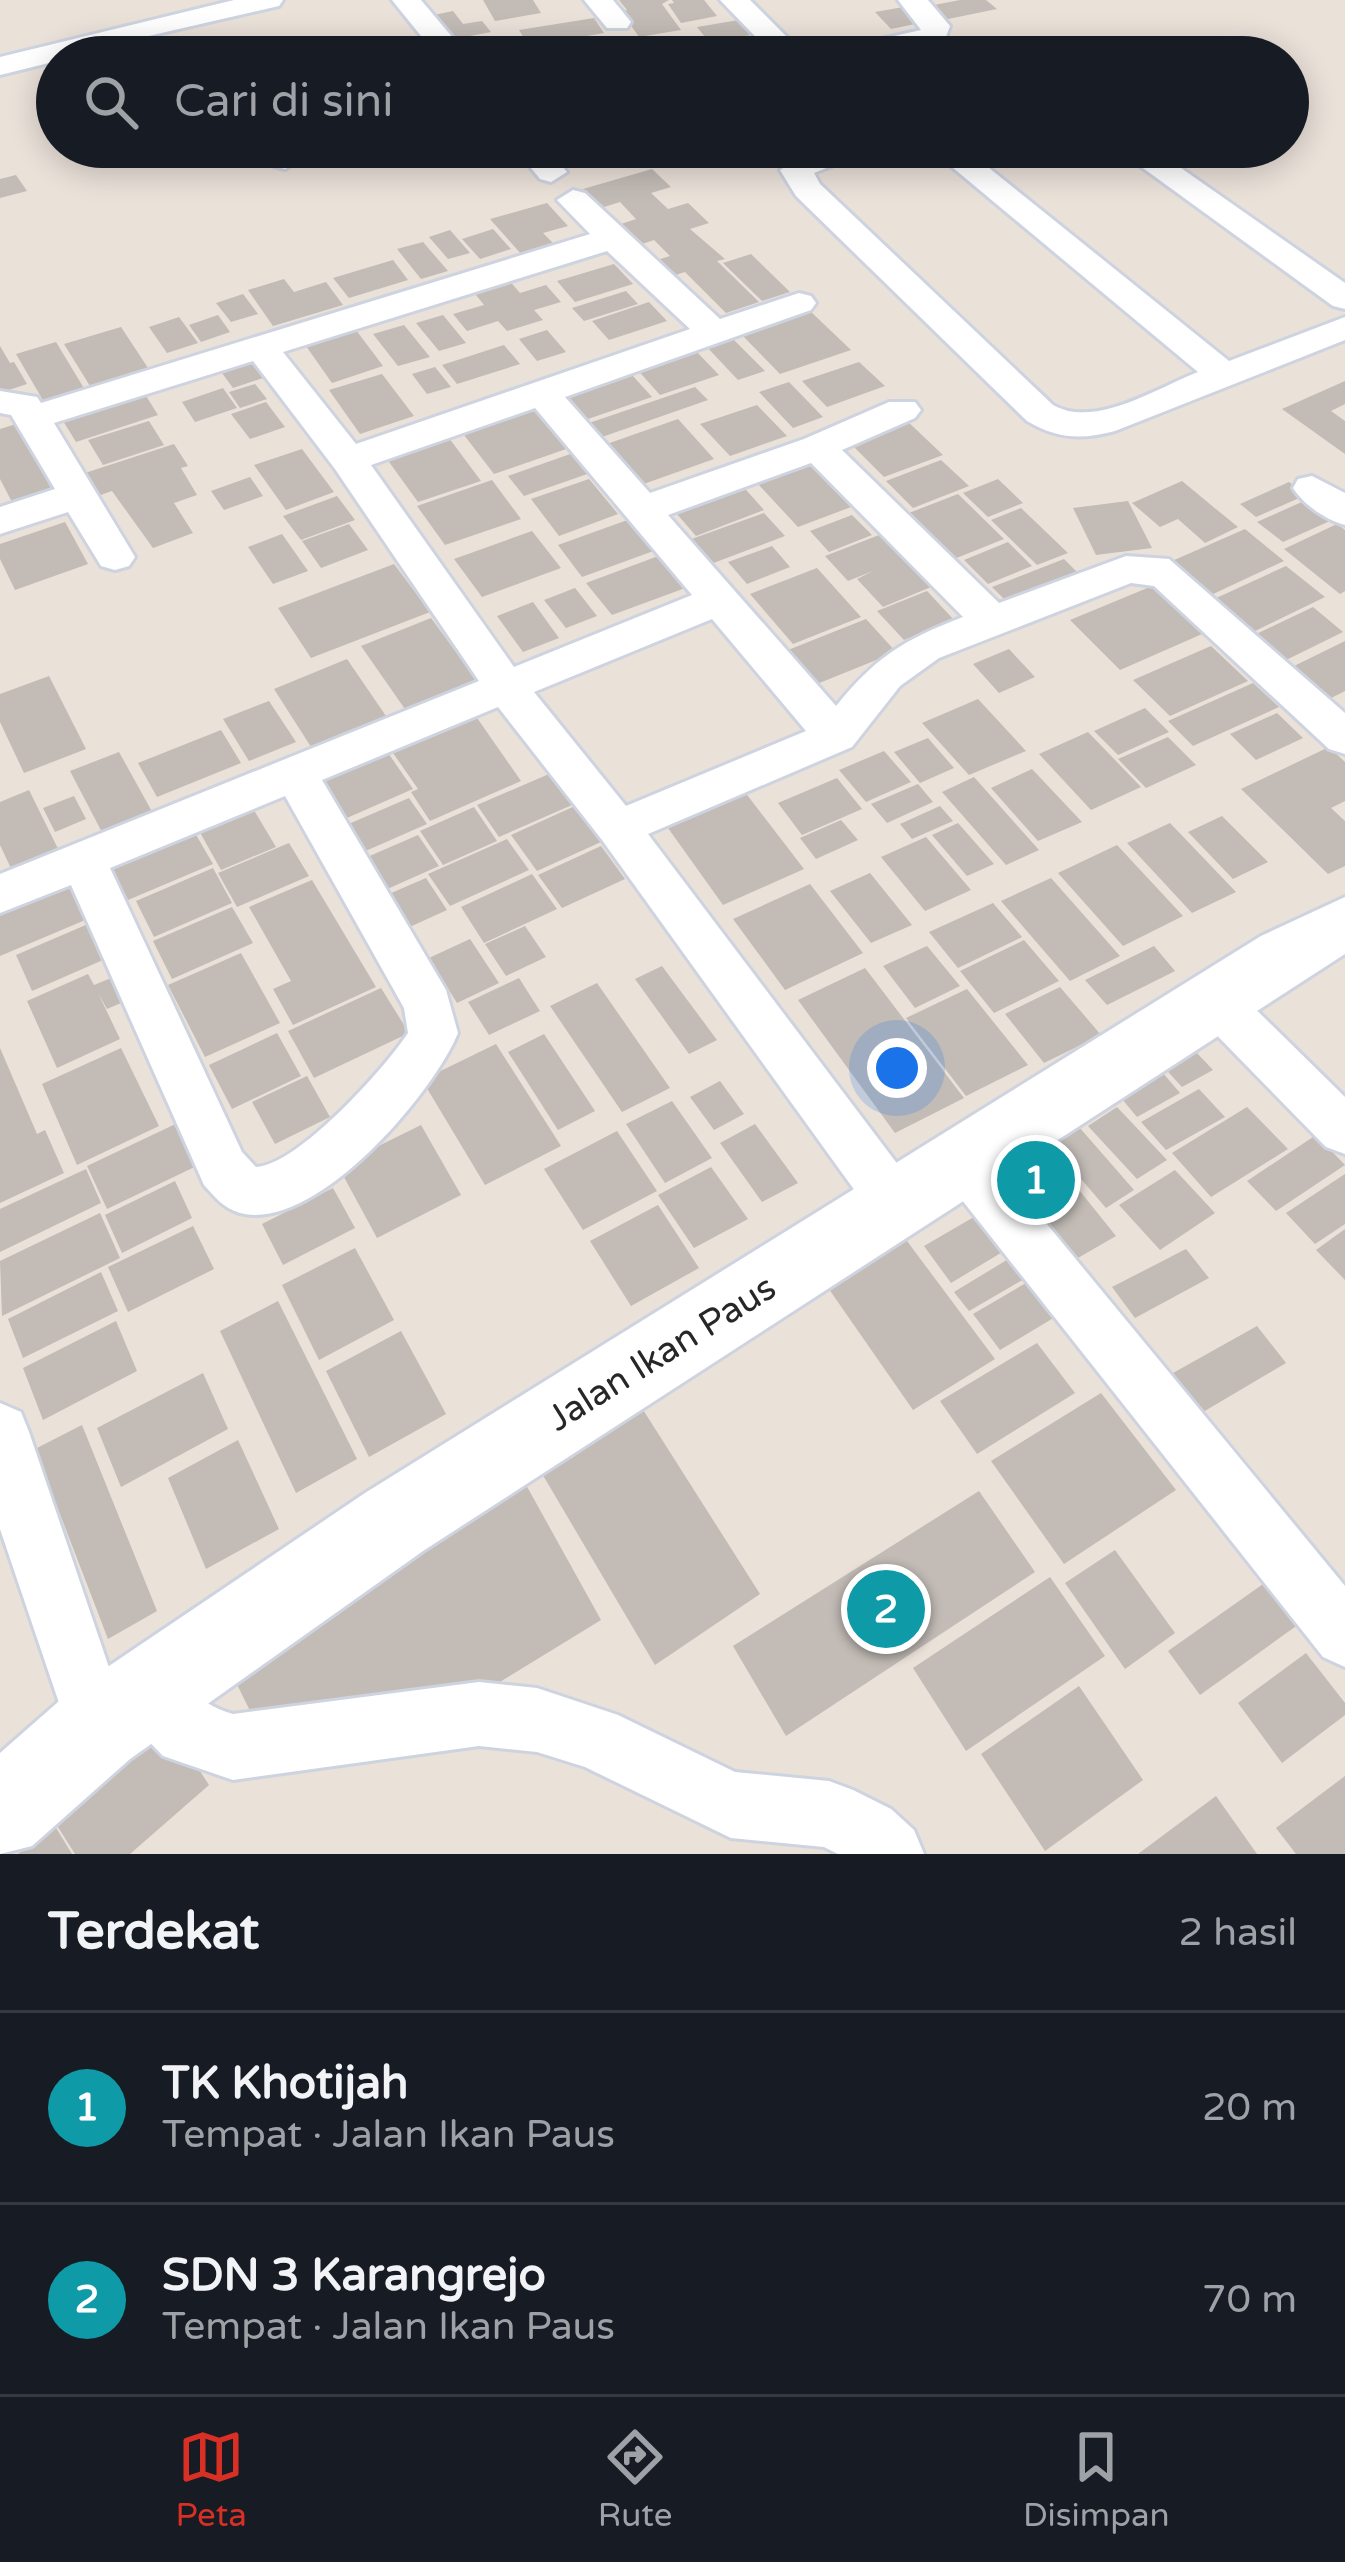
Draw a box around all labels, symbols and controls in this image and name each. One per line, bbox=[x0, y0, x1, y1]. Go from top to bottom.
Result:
search box bbox=[36, 36, 1309, 168]
icon: search bbox=[78, 69, 144, 135]
text: Cari di sini bbox=[174, 75, 393, 129]
your location bbox=[867, 1038, 927, 1098]
pin: 1 bbox=[997, 1135, 1075, 1225]
street label: Jalan Ikan Paus bbox=[540, 1266, 784, 1441]
pin: 2 bbox=[847, 1564, 925, 1654]
text: Terdekat bbox=[48, 1901, 259, 1963]
text: 2 hasil bbox=[1179, 1909, 1297, 1956]
text: TK Khotijah bbox=[162, 2057, 409, 2111]
text: 1 bbox=[75, 2084, 99, 2131]
text: 20 m bbox=[1202, 2084, 1297, 2131]
text: Tempat · Jalan Ikan Paus bbox=[162, 2111, 615, 2158]
text: SDN 3 Karangrejo bbox=[162, 2249, 546, 2303]
text: 2 bbox=[75, 2276, 99, 2323]
text: 70 m bbox=[1202, 2276, 1297, 2323]
text: Tempat · Jalan Ikan Paus bbox=[162, 2303, 615, 2350]
tab: Peta bbox=[175, 2424, 247, 2535]
tab: Rute bbox=[598, 2424, 672, 2535]
tab: Disimpan bbox=[1023, 2424, 1170, 2535]

